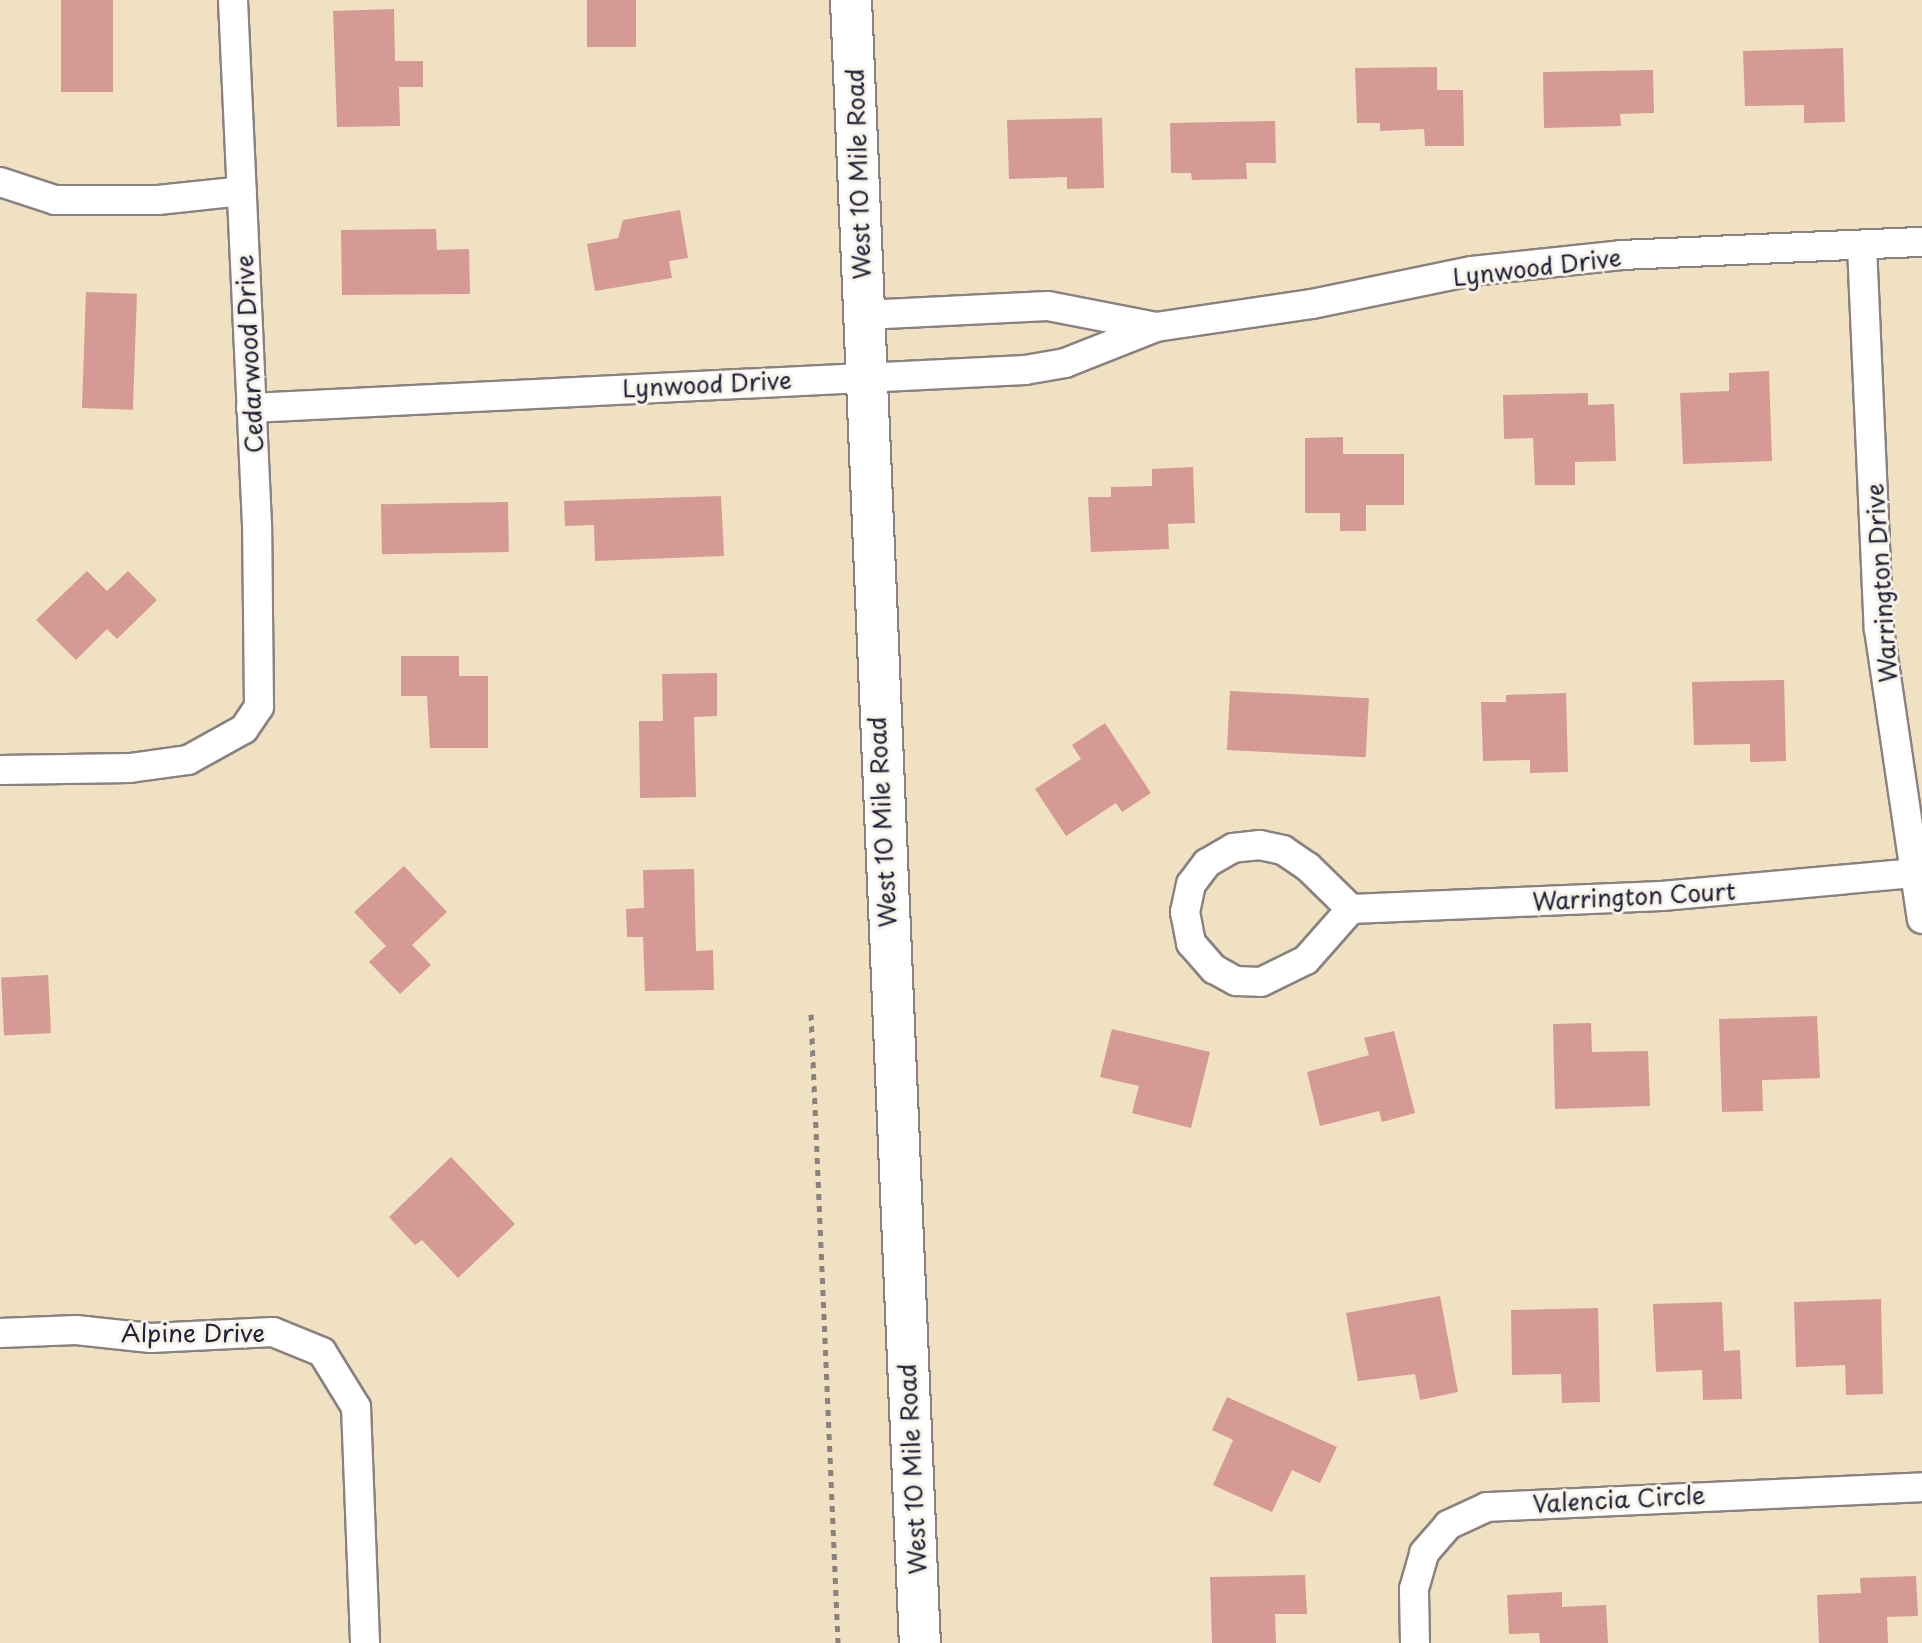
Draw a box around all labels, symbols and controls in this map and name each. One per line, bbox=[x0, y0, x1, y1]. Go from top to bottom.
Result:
street label: West 10 Mile Road bbox=[840, 66, 876, 282]
street label: Lynwood Drive bbox=[1450, 242, 1624, 292]
street label: Cedarwood Drive bbox=[229, 254, 269, 454]
street label: Lynwood Drive bbox=[621, 365, 793, 403]
street label: Warrington Drive bbox=[1860, 483, 1902, 683]
street label: West 10 Mile Road bbox=[862, 714, 902, 930]
street label: Warrington Court bbox=[1532, 876, 1736, 916]
street label: Alpine Drive bbox=[121, 1319, 265, 1347]
street label: West 10 Mile Road bbox=[892, 1361, 932, 1577]
street label: Valencia Circle bbox=[1532, 1480, 1706, 1518]

